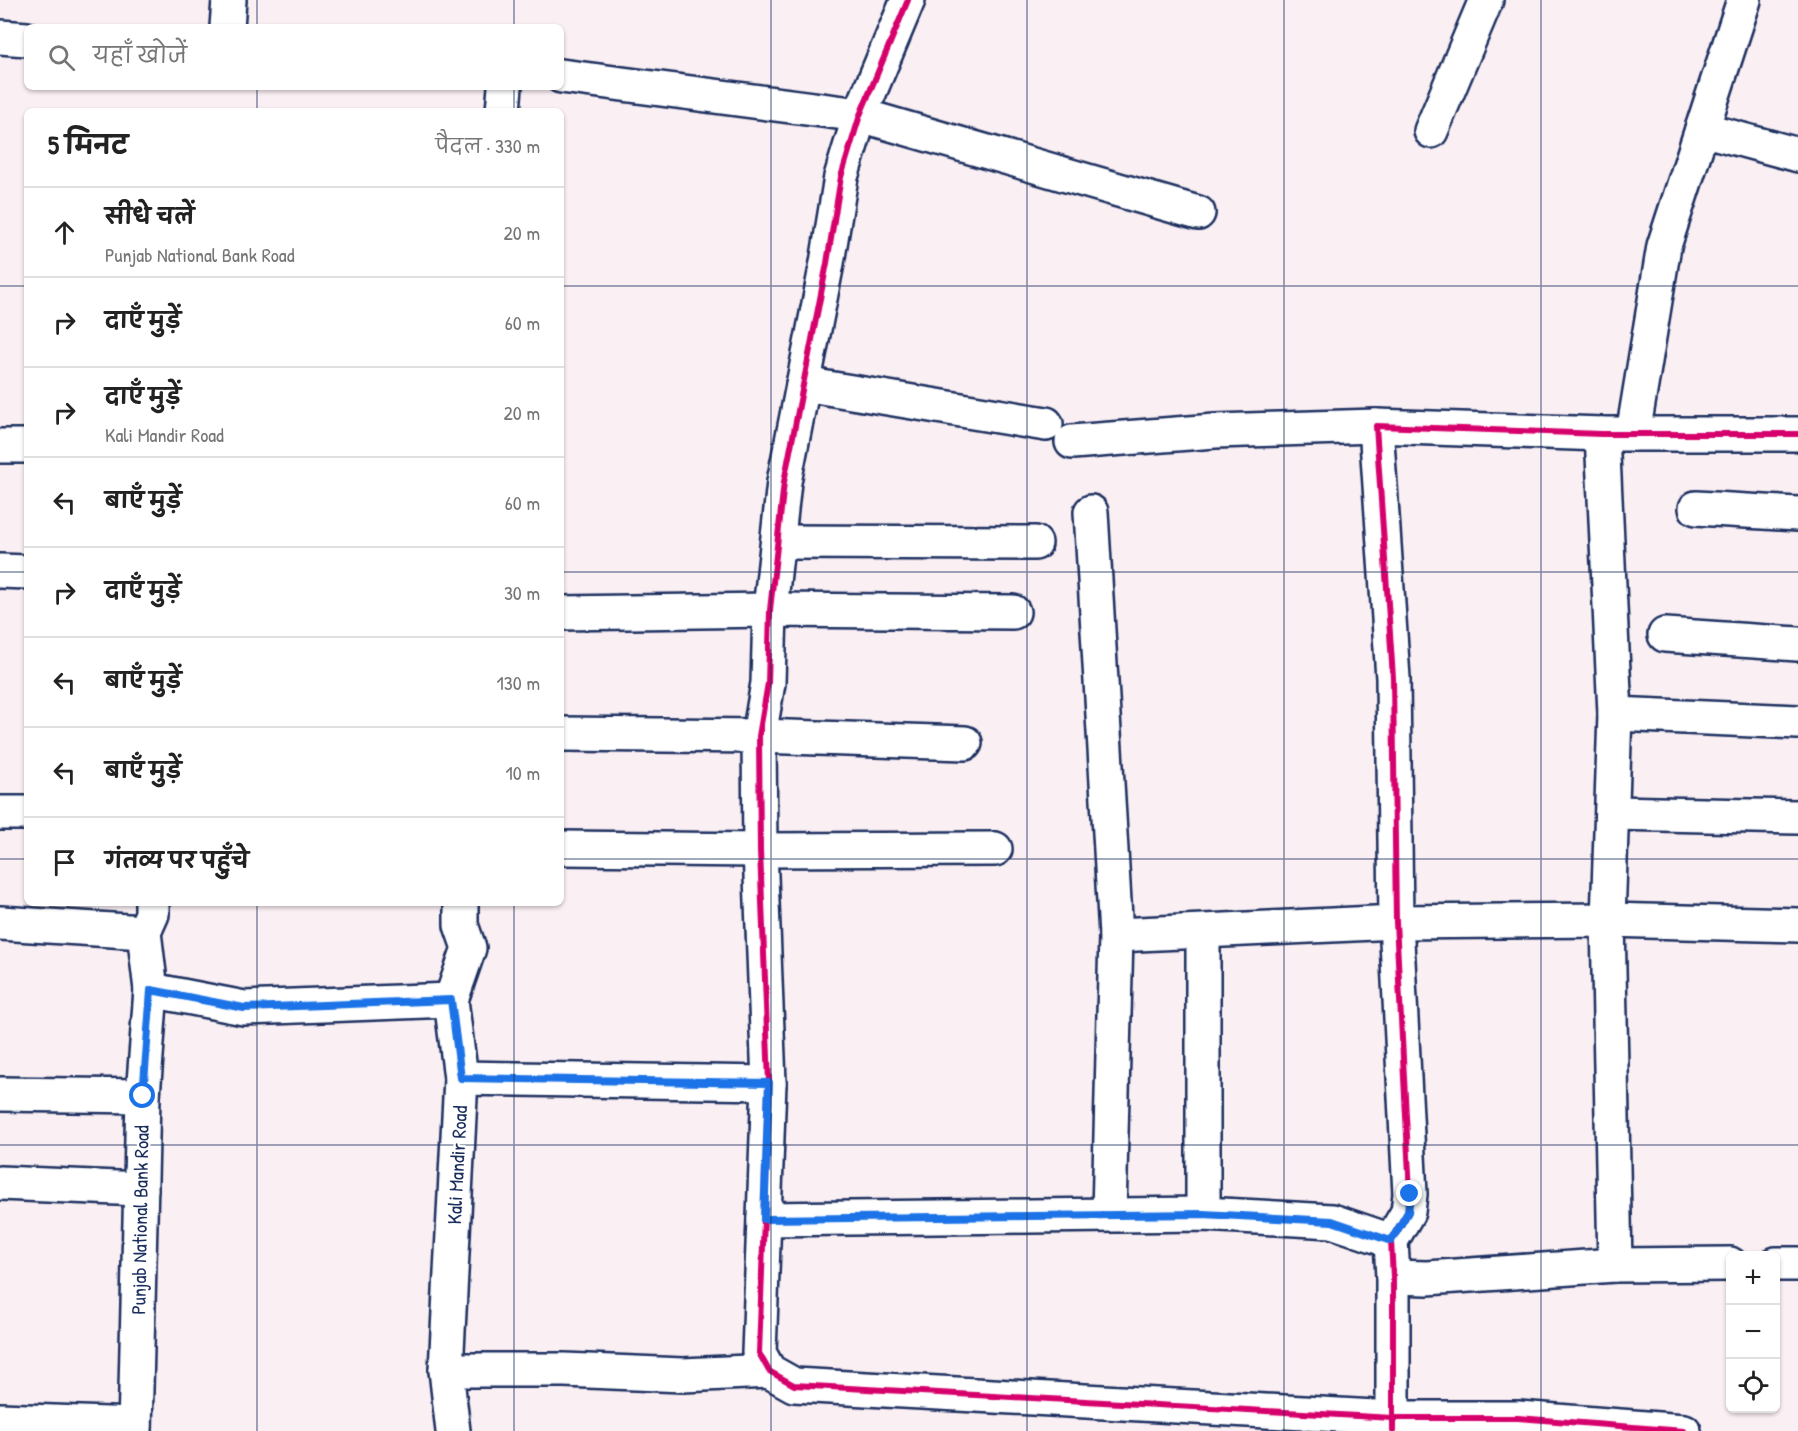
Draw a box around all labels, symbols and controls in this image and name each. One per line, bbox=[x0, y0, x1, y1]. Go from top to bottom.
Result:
search box bbox=[24, 24, 564, 90]
text: यहाँ खोजें bbox=[93, 40, 187, 70]
icon: search bbox=[45, 41, 78, 74]
text: 5 मिनट bbox=[48, 127, 128, 162]
text: पैदल · 330 m bbox=[435, 132, 540, 159]
text: सीधे चलें bbox=[105, 201, 195, 231]
icon: ahead bbox=[48, 216, 81, 249]
text: 20 m bbox=[503, 219, 540, 246]
text: Punjab National Bank Road bbox=[105, 241, 294, 268]
text: दाएँ मुड़ें bbox=[105, 305, 181, 335]
icon: right bbox=[48, 306, 81, 339]
text: 60 m bbox=[505, 309, 540, 336]
text: दाएँ मुड़ें bbox=[105, 381, 181, 411]
icon: right bbox=[48, 396, 81, 429]
text: 20 m bbox=[503, 399, 540, 426]
text: Kali Mandir Road bbox=[105, 421, 224, 448]
text: बाएँ मुड़ें bbox=[105, 485, 182, 515]
icon: left bbox=[48, 486, 81, 519]
text: 60 m bbox=[505, 489, 540, 516]
text: दाएँ मुड़ें bbox=[105, 575, 181, 605]
icon: right bbox=[48, 576, 81, 609]
text: 30 m bbox=[504, 579, 540, 606]
text: बाएँ मुड़ें bbox=[105, 665, 182, 695]
icon: left bbox=[48, 666, 81, 699]
text: 130 m bbox=[497, 669, 540, 696]
text: बाएँ मुड़ें bbox=[105, 755, 182, 785]
icon: left bbox=[48, 756, 81, 789]
text: 10 m bbox=[506, 759, 540, 786]
text: गंतव्य पर पहुँचे bbox=[105, 845, 249, 875]
icon: arrive bbox=[48, 846, 81, 879]
route start bbox=[129, 1082, 155, 1108]
street label: Kali Mandir Road bbox=[440, 1105, 473, 1225]
street label: Punjab National Bank Road bbox=[124, 1125, 155, 1315]
route end bbox=[1396, 1180, 1422, 1206]
map controls bbox=[1726, 1251, 1780, 1413]
button: + bbox=[1726, 1251, 1780, 1305]
button: − bbox=[1726, 1305, 1780, 1359]
button: locate bbox=[1726, 1359, 1780, 1413]

